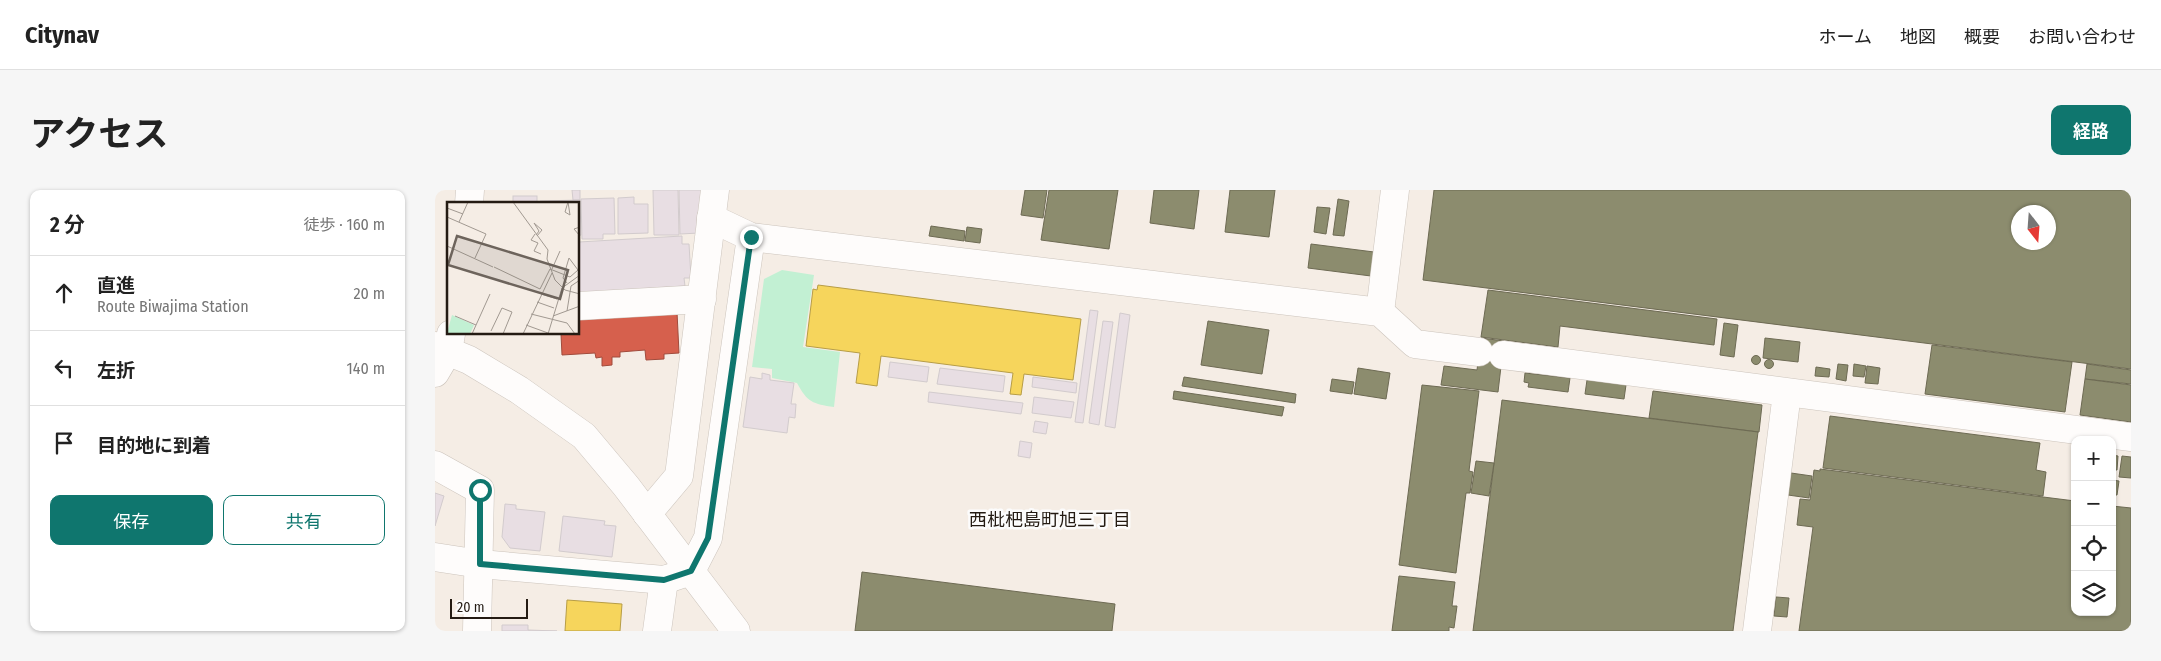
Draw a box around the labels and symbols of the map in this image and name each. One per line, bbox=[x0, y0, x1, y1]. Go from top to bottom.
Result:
inset map bbox=[447, 202, 580, 335]
north arrow bbox=[2011, 205, 2056, 250]
route end bbox=[740, 226, 763, 249]
route start bbox=[469, 479, 492, 502]
district label: 西枇杷島町旭三丁目 bbox=[969, 509, 1131, 531]
scale bar bbox=[450, 596, 527, 619]

